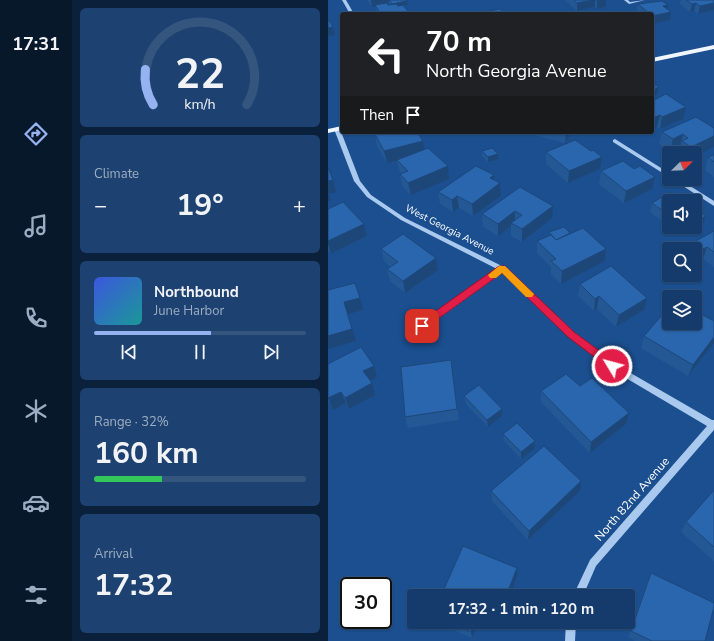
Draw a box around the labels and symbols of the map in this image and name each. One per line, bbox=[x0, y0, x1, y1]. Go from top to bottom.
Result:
north arrow bbox=[662, 146, 702, 186]
street label: West Georgia Avenue bbox=[403, 201, 497, 258]
pin bbox=[405, 309, 439, 343]
position arrow bbox=[591, 345, 633, 387]
street label: North 82nd Avenue bbox=[591, 454, 673, 544]
speed limit sign: 30 bbox=[340, 577, 392, 629]

